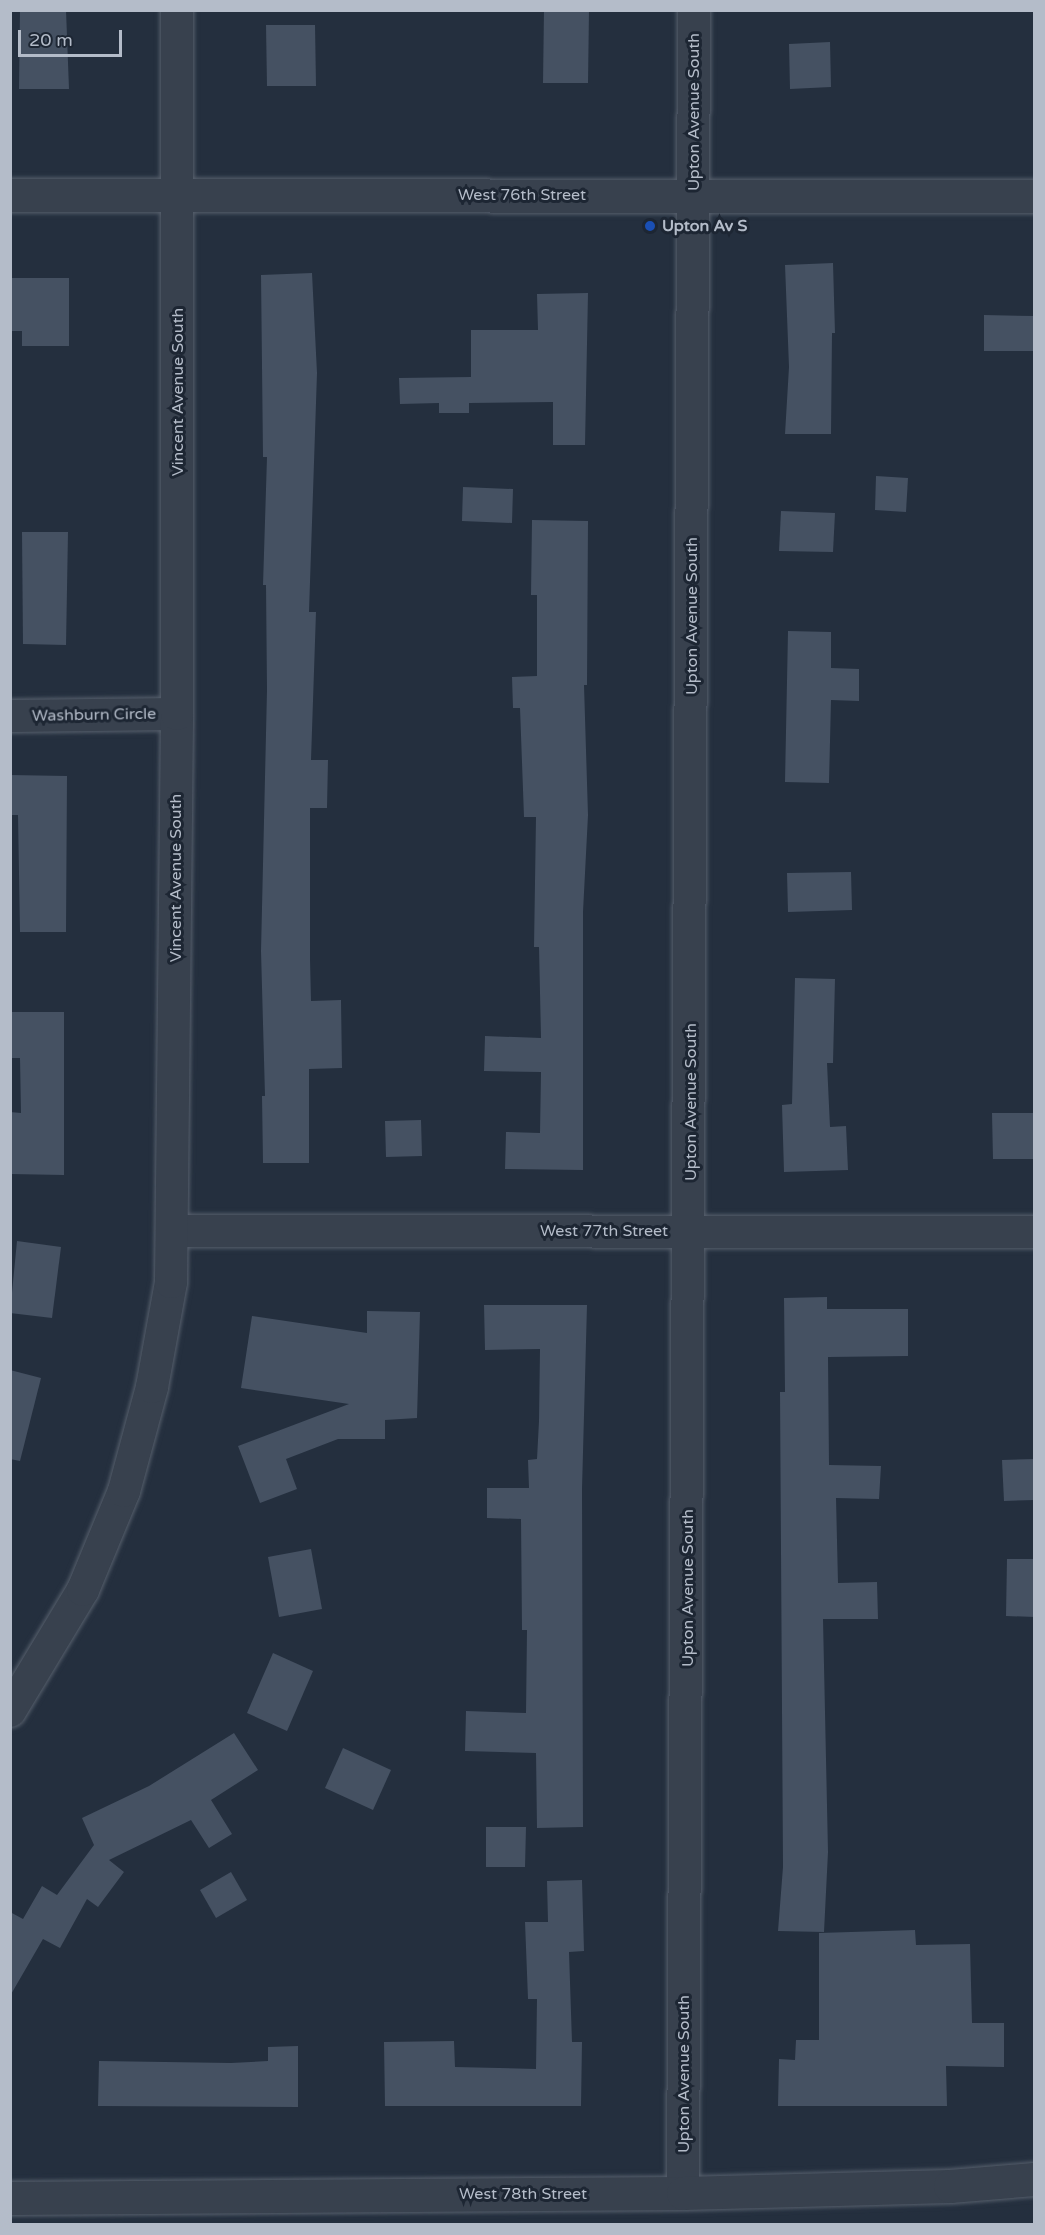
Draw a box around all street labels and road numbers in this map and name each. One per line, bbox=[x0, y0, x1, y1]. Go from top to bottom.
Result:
street label: Upton Avenue South bbox=[684, 33, 704, 191]
street label: West 76th Street bbox=[458, 185, 586, 205]
street label: Vincent Avenue South bbox=[168, 308, 188, 476]
street label: Upton Avenue South bbox=[682, 537, 702, 695]
street label: Washburn Circle bbox=[32, 704, 156, 726]
street label: Vincent Avenue South bbox=[166, 794, 186, 962]
street label: Upton Avenue South bbox=[681, 1023, 701, 1181]
street label: West 77th Street bbox=[540, 1221, 668, 1241]
street label: Upton Avenue South bbox=[678, 1509, 698, 1667]
street label: Upton Avenue South bbox=[674, 1995, 694, 2153]
street label: West 78th Street bbox=[459, 2184, 587, 2204]

